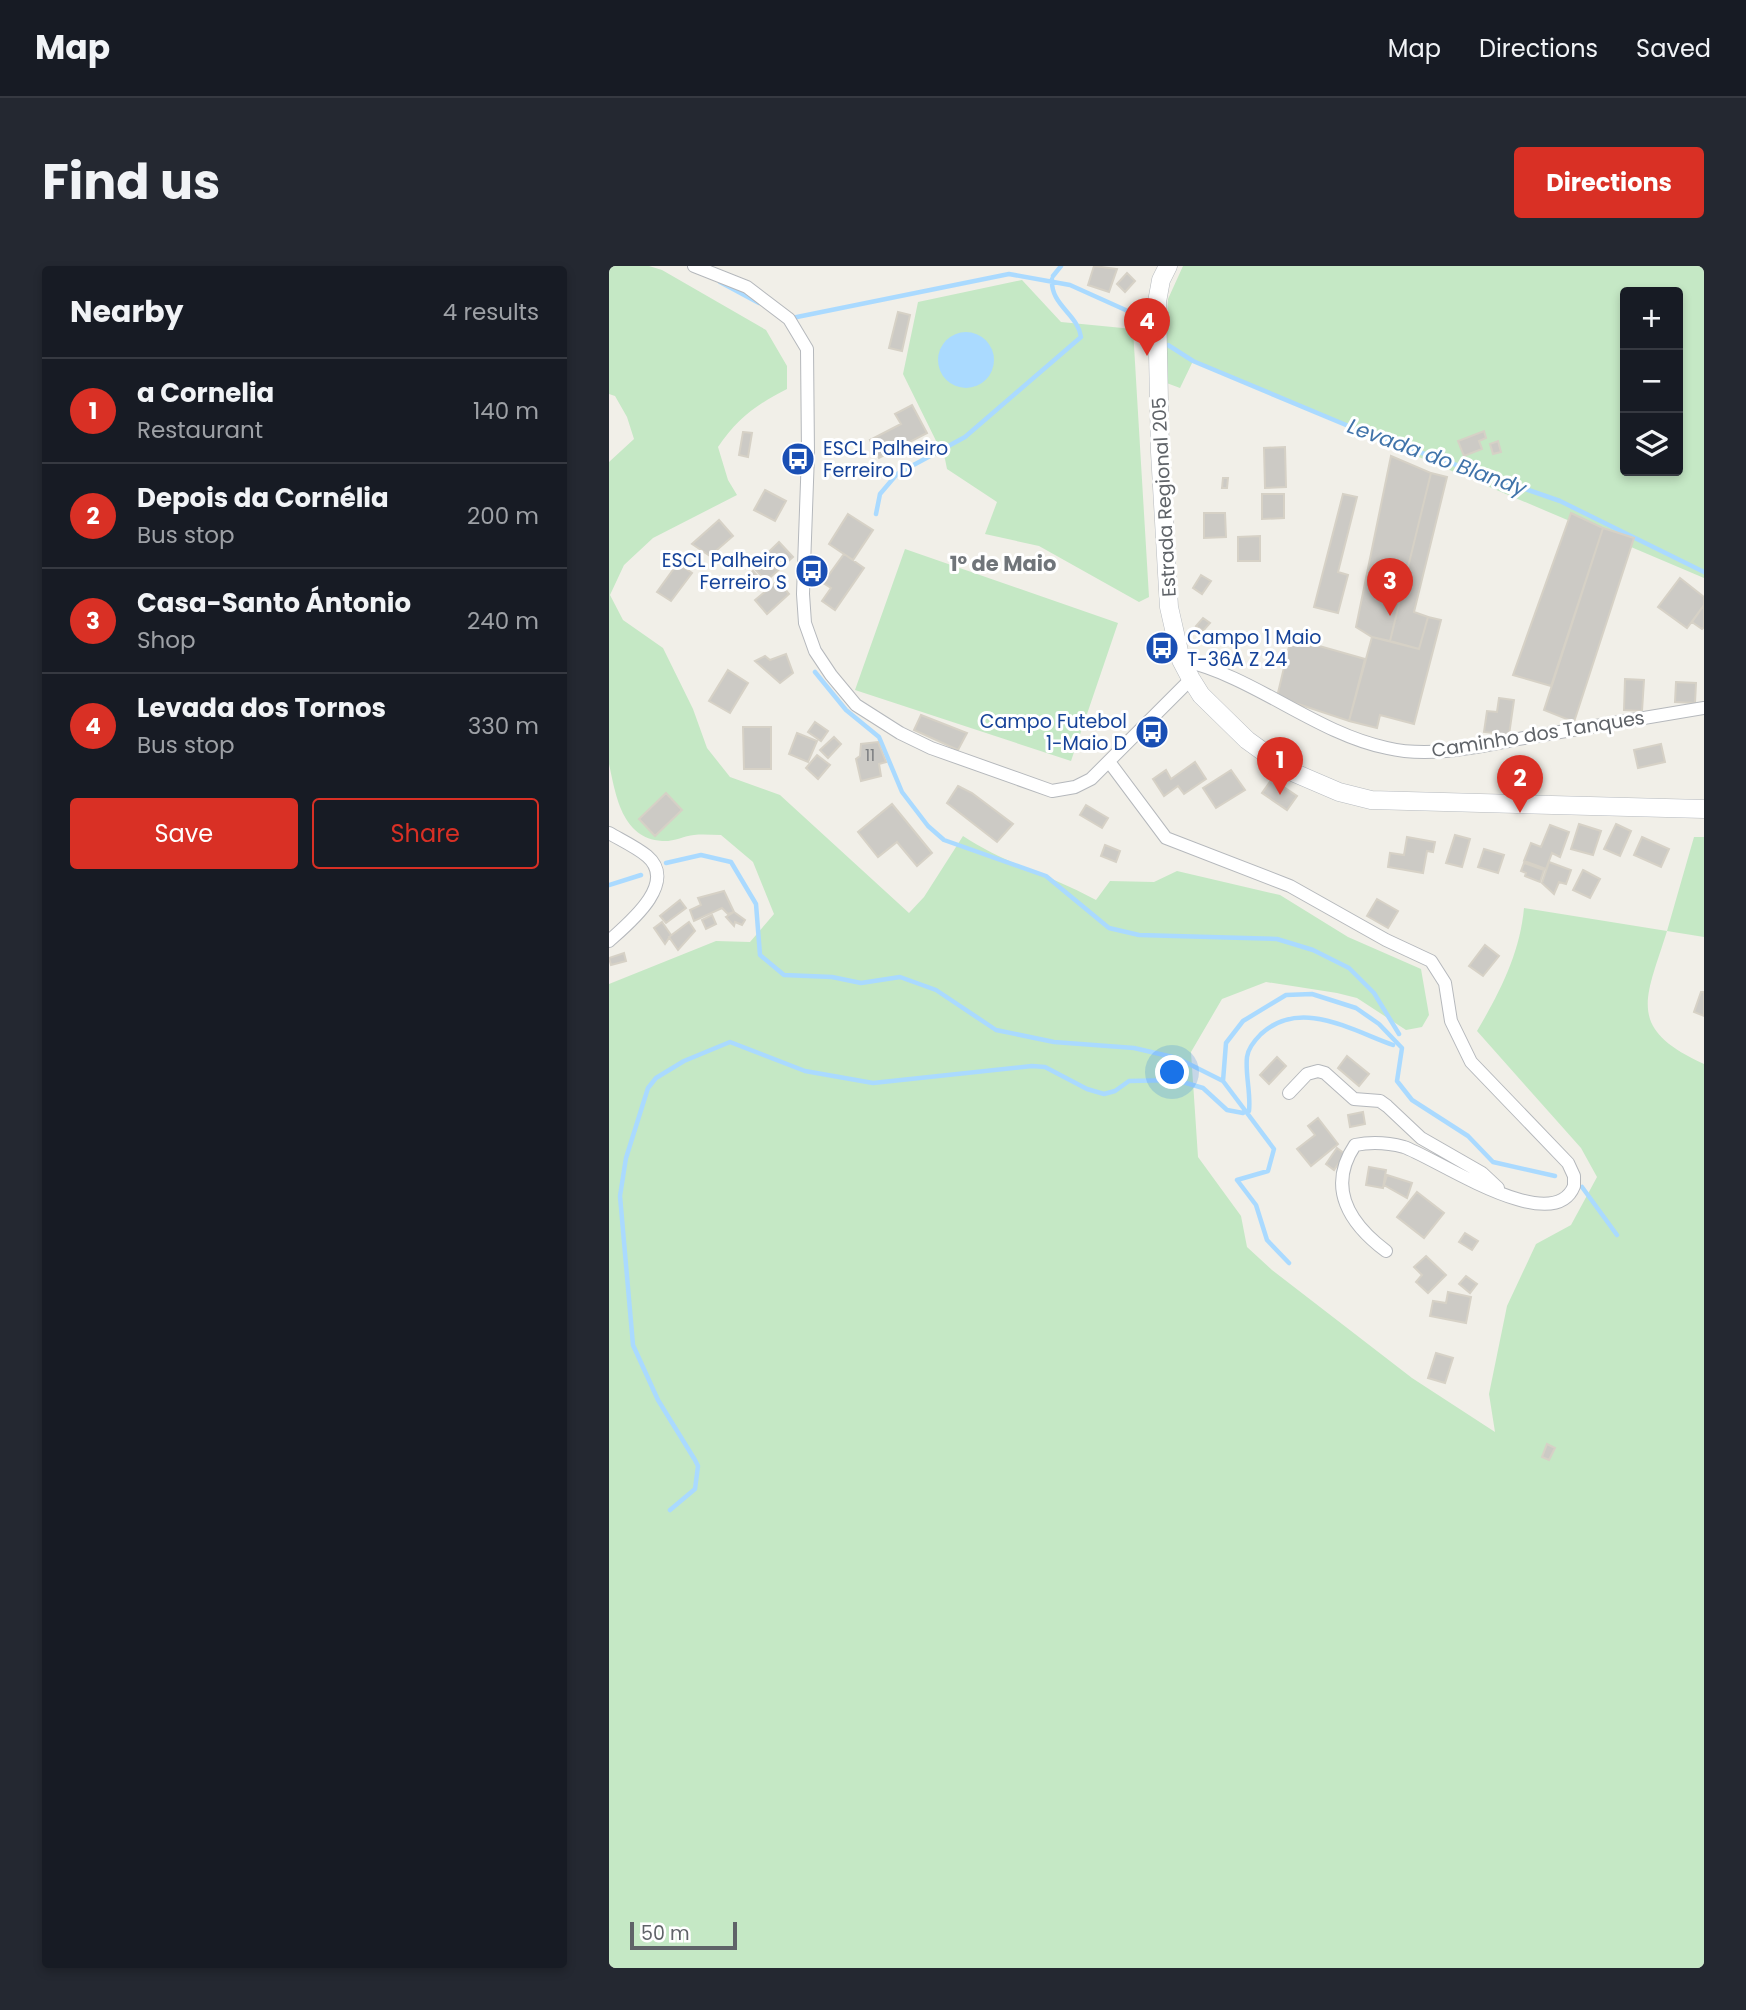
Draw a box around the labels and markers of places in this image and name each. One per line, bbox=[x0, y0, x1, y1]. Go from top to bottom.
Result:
pin: 4 bbox=[1124, 298, 1170, 356]
place label: ESCL Palheiro Ferreiro D bbox=[823, 435, 948, 484]
bus stop icon: ESCL Palheiro Ferreiro D bbox=[779, 440, 817, 478]
place label: ESCL Palheiro Ferreiro S bbox=[662, 547, 787, 596]
bus stop icon: ESCL Palheiro Ferreiro S bbox=[793, 552, 831, 590]
pin: 3 bbox=[1367, 558, 1413, 616]
place label: Campo 1 Maio T-36A Z 24 bbox=[1187, 624, 1321, 673]
bus stop icon: Campo 1 Maio T-36A Z 24 bbox=[1143, 629, 1181, 667]
place label: Campo Futebol 1-Maio D bbox=[980, 708, 1127, 757]
bus stop icon: Campo Futebol 1-Maio D bbox=[1133, 713, 1171, 751]
pin: 1 bbox=[1257, 737, 1303, 795]
pin: 2 bbox=[1497, 755, 1543, 813]

